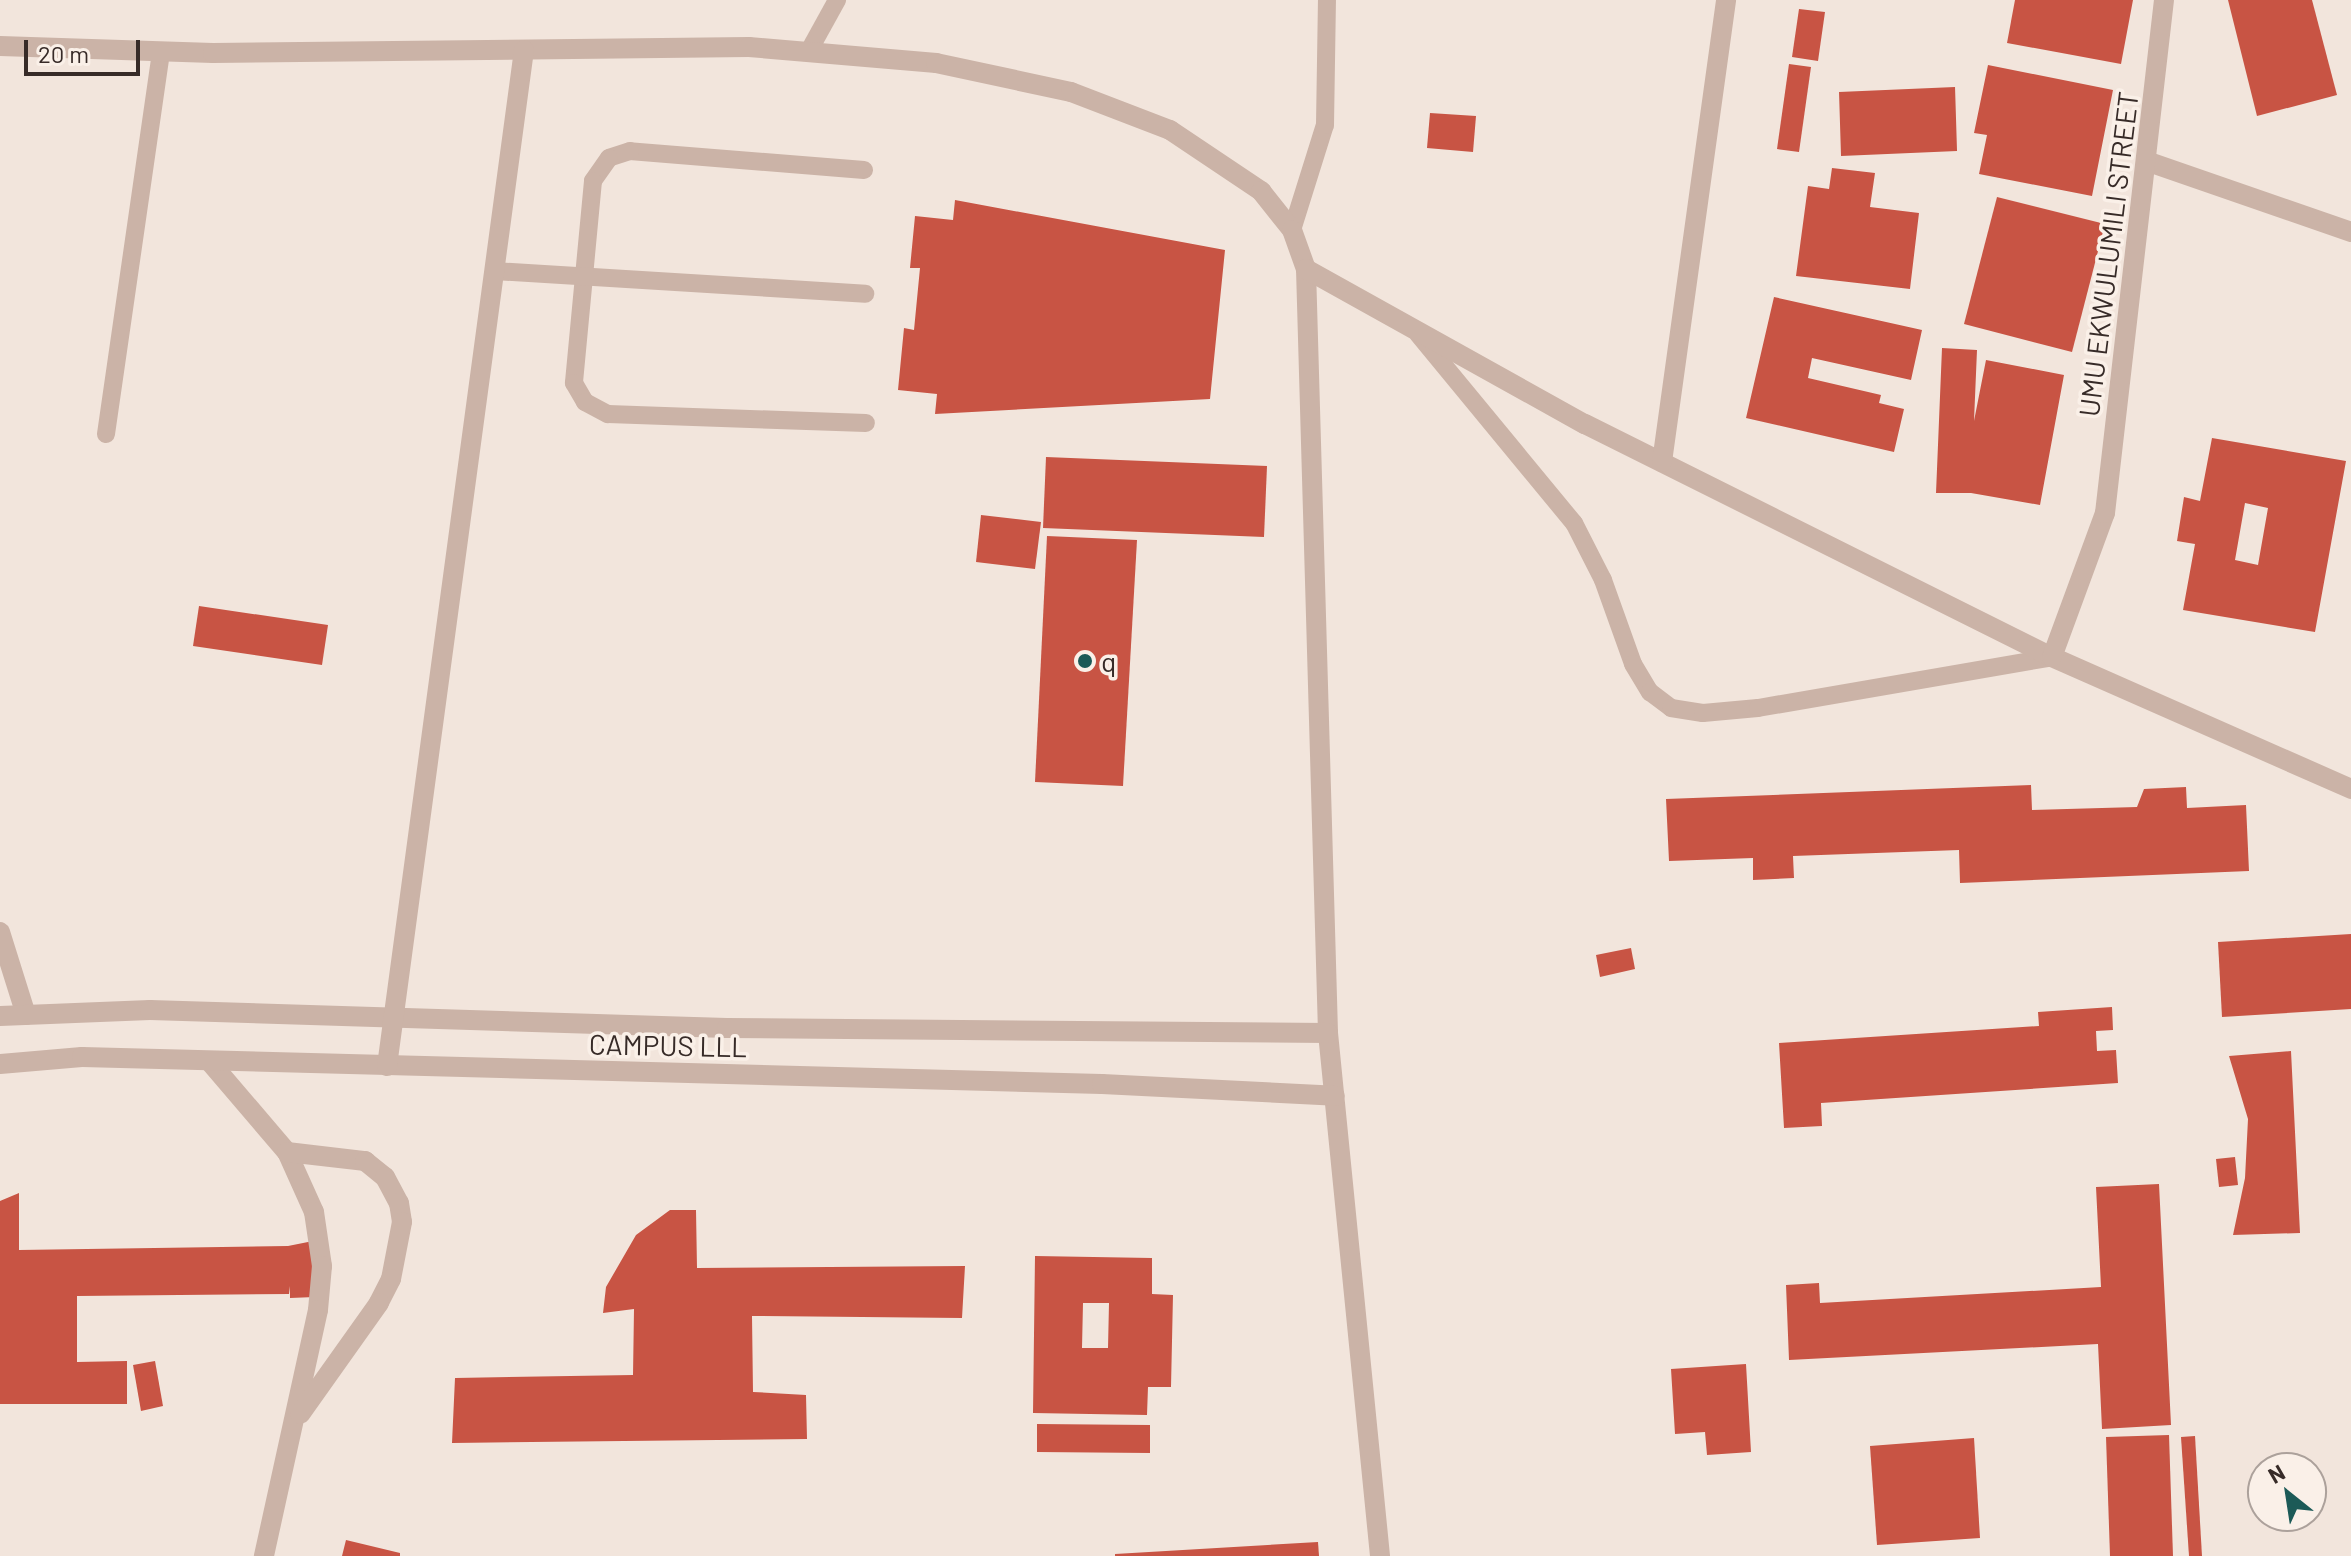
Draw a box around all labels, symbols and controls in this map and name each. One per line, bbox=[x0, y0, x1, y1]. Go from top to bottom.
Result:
scale bar bbox=[28, 24, 144, 74]
text: 20 m bbox=[38, 39, 89, 68]
street label: UMU EKWULUMILI STREET bbox=[2071, 89, 2145, 419]
place label: q bbox=[1101, 644, 1116, 678]
marker: q bbox=[1076, 652, 1094, 670]
street label: CAMPUS LLL bbox=[589, 1027, 747, 1063]
north arrow bbox=[2247, 1452, 2327, 1532]
text: N bbox=[2263, 1458, 2289, 1488]

